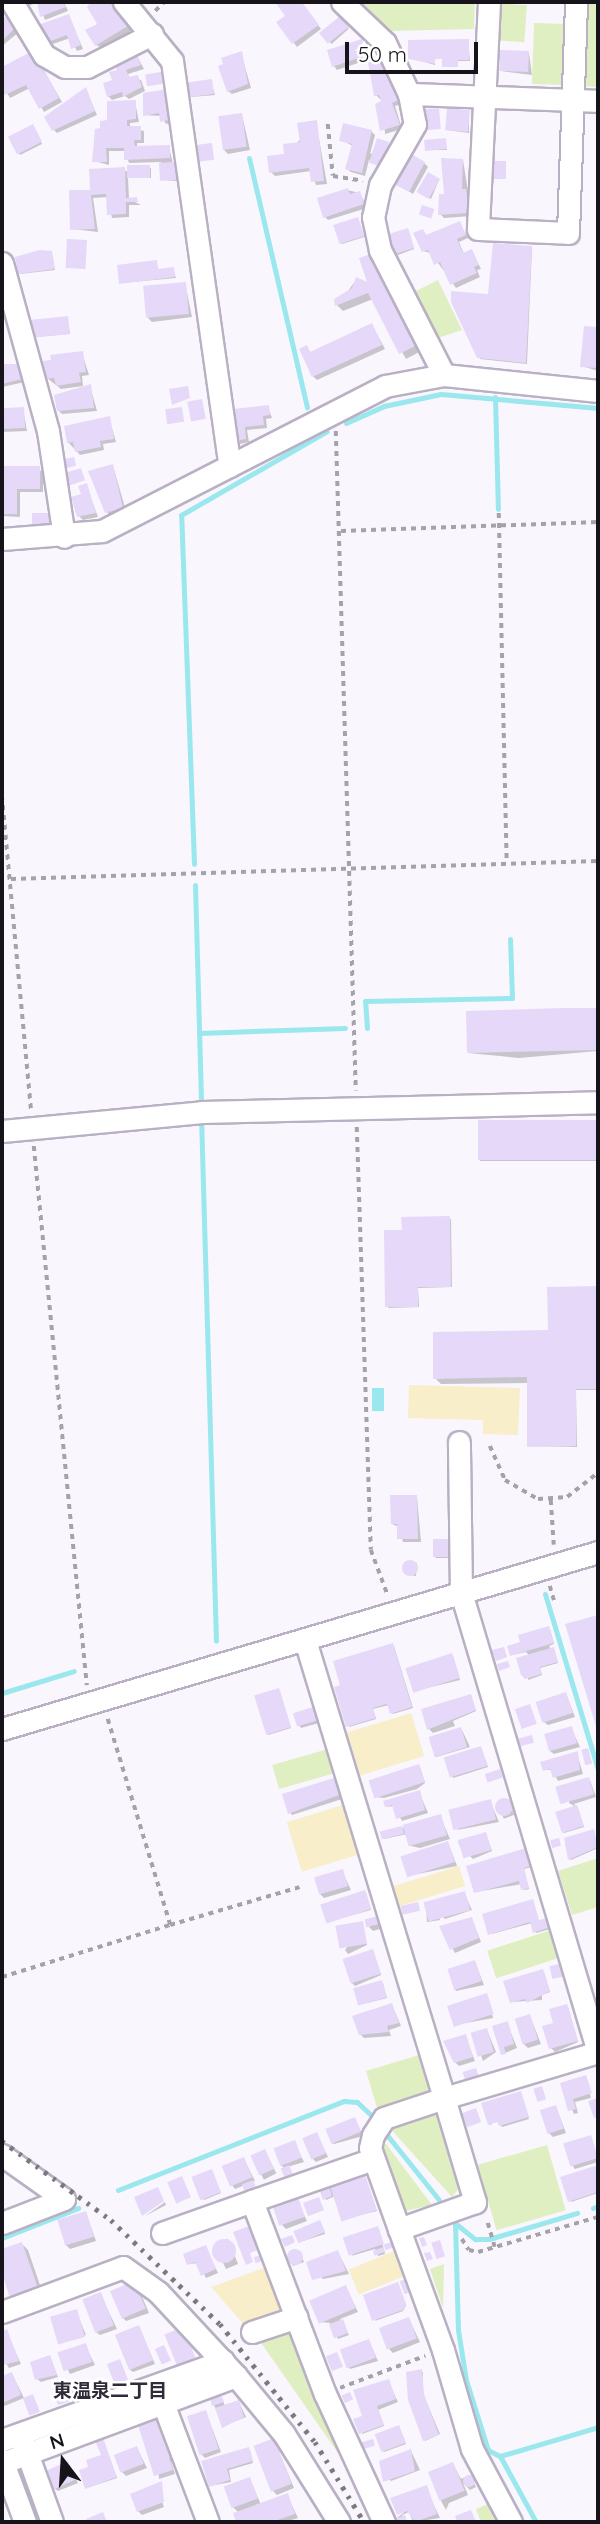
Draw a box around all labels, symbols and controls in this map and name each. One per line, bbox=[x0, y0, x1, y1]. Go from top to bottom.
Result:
scale bar bbox=[348, 28, 481, 72]
text: 50 m bbox=[358, 41, 407, 67]
district label: 東温泉二丁目 bbox=[53, 2380, 167, 2402]
north arrow bbox=[28, 2426, 98, 2496]
text: N bbox=[47, 2427, 67, 2454]

